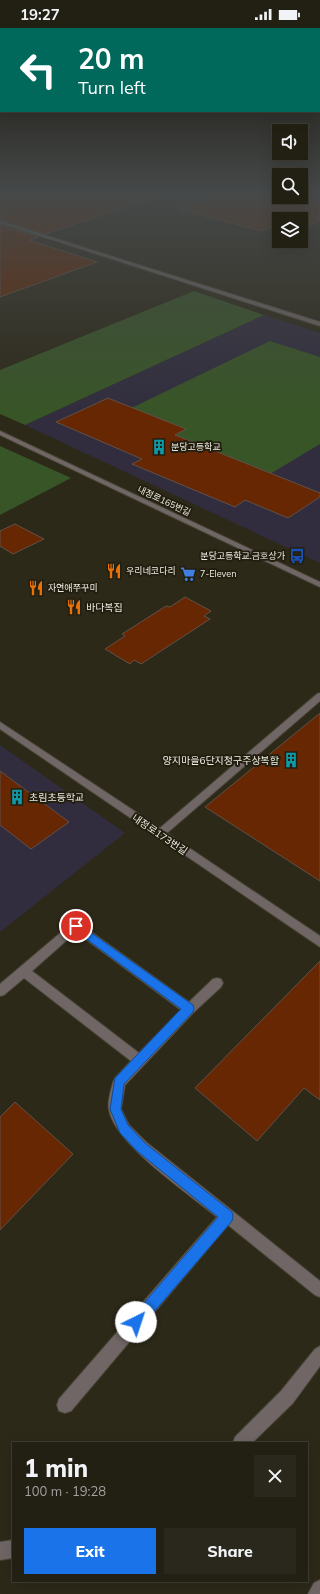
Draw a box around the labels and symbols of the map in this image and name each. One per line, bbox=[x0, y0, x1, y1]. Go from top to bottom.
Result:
building icon: 분당고등학교 bbox=[150, 438, 168, 456]
place label: 분당고등학교 bbox=[171, 441, 221, 452]
street label: 내정로165번길 bbox=[136, 483, 193, 518]
bus stop icon: 분당고등학교.금호상가 bbox=[288, 547, 306, 565]
place label: 분당고등학교.금호상가 bbox=[200, 550, 286, 561]
restaurant icon: 우리네코다리 bbox=[105, 562, 123, 580]
place label: 우리네코다리 bbox=[126, 565, 176, 576]
supermarket icon: 7-Eleven bbox=[179, 565, 197, 583]
place label: 7-Eleven bbox=[200, 568, 236, 579]
restaurant icon: 자연애쭈꾸미 bbox=[27, 579, 45, 597]
place label: 자연애쭈꾸미 bbox=[48, 582, 98, 593]
restaurant icon: 바다복집 bbox=[65, 598, 83, 616]
place label: 바다복집 bbox=[86, 601, 123, 614]
building icon: 양지마을6단지청구주상복합 bbox=[282, 751, 300, 769]
place label: 양지마을6단지청구주상복합 bbox=[163, 754, 280, 767]
building icon: 초림초등학교 bbox=[8, 788, 26, 806]
place label: 초림초등학교 bbox=[29, 791, 84, 804]
street label: 내정로173번길 bbox=[130, 811, 190, 858]
pin bbox=[59, 909, 93, 943]
position arrow bbox=[115, 1301, 157, 1343]

